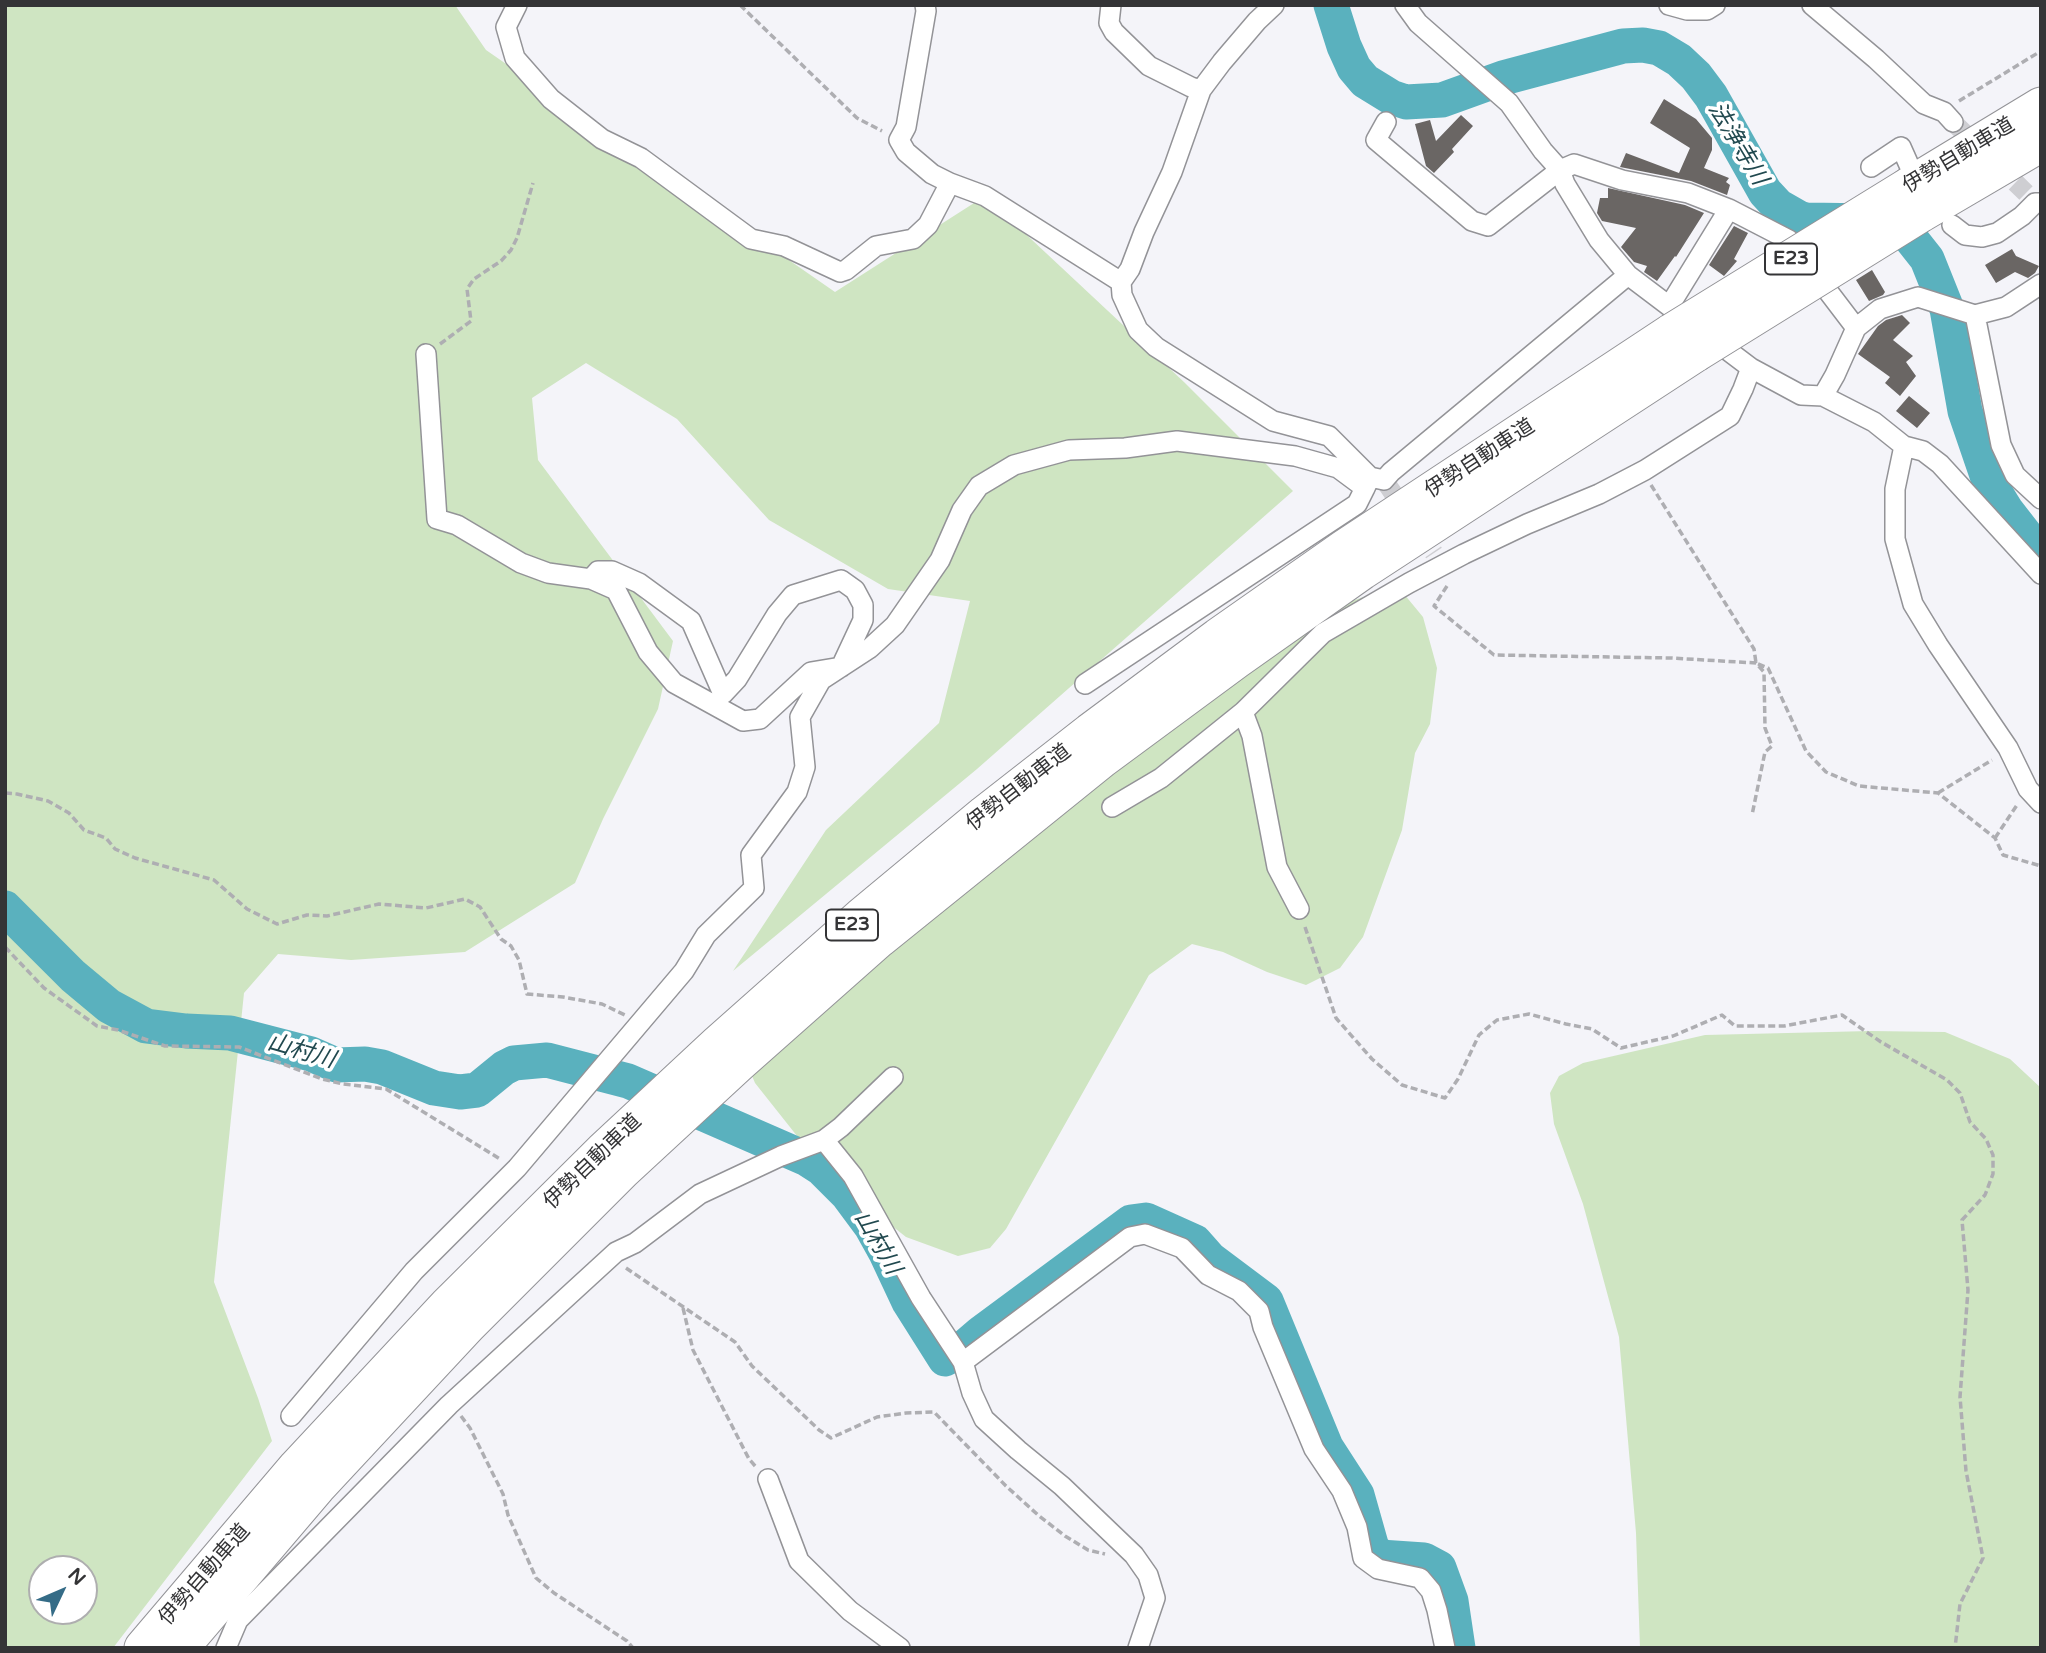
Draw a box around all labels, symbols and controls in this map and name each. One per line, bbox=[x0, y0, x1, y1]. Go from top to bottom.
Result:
water label: 法浄寺川 bbox=[1701, 97, 1773, 191]
street label: 伊勢自動車道 bbox=[1899, 113, 2019, 199]
road number: E23 bbox=[1765, 244, 1817, 274]
street label: 伊勢自動車道 bbox=[1420, 414, 1540, 504]
street label: 伊勢自動車道 bbox=[962, 739, 1076, 837]
road number: E23 bbox=[826, 909, 878, 940]
water label: 山村川 bbox=[264, 1029, 338, 1075]
street label: 伊勢自動車道 bbox=[539, 1109, 647, 1215]
water label: 山村川 bbox=[848, 1206, 906, 1280]
street label: 伊勢自動車道 bbox=[154, 1519, 256, 1631]
north arrow bbox=[28, 1555, 98, 1625]
text: N bbox=[63, 1564, 90, 1590]

